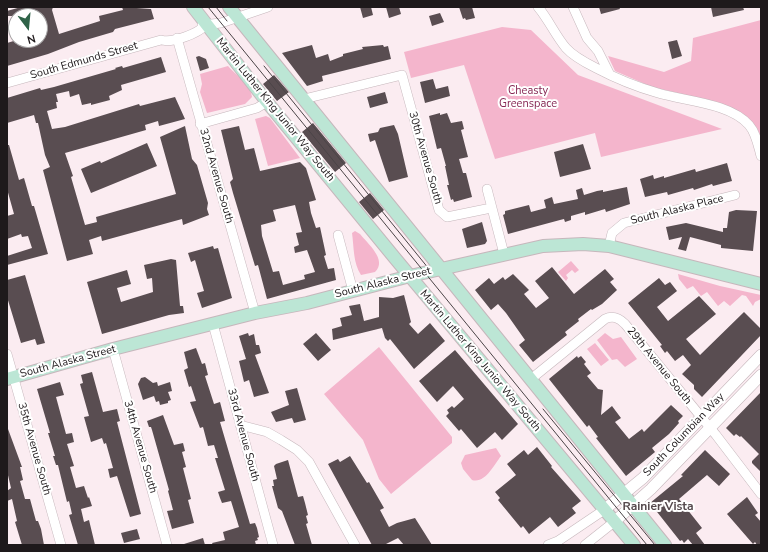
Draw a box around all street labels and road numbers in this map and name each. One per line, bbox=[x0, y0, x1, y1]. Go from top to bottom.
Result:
street label: Martin Luther King Junior Way South bbox=[213, 36, 337, 184]
street label: South Edmunds Street bbox=[29, 39, 139, 83]
street label: 30th Avenue South bbox=[405, 110, 445, 206]
street label: 32nd Avenue South bbox=[196, 127, 236, 225]
street label: South Alaska Place bbox=[629, 192, 725, 228]
street label: South Alaska Street bbox=[334, 265, 432, 301]
street label: Martin Luther King Junior Way South bbox=[417, 287, 543, 435]
street label: 29th Avenue South bbox=[624, 325, 694, 407]
street label: South Alaska Street bbox=[19, 343, 117, 381]
street label: 33rd Avenue South bbox=[224, 387, 262, 483]
street label: South Columbian Way bbox=[641, 391, 727, 479]
street label: 34th Avenue South bbox=[120, 399, 160, 495]
street label: 35th Avenue South bbox=[14, 401, 54, 497]

